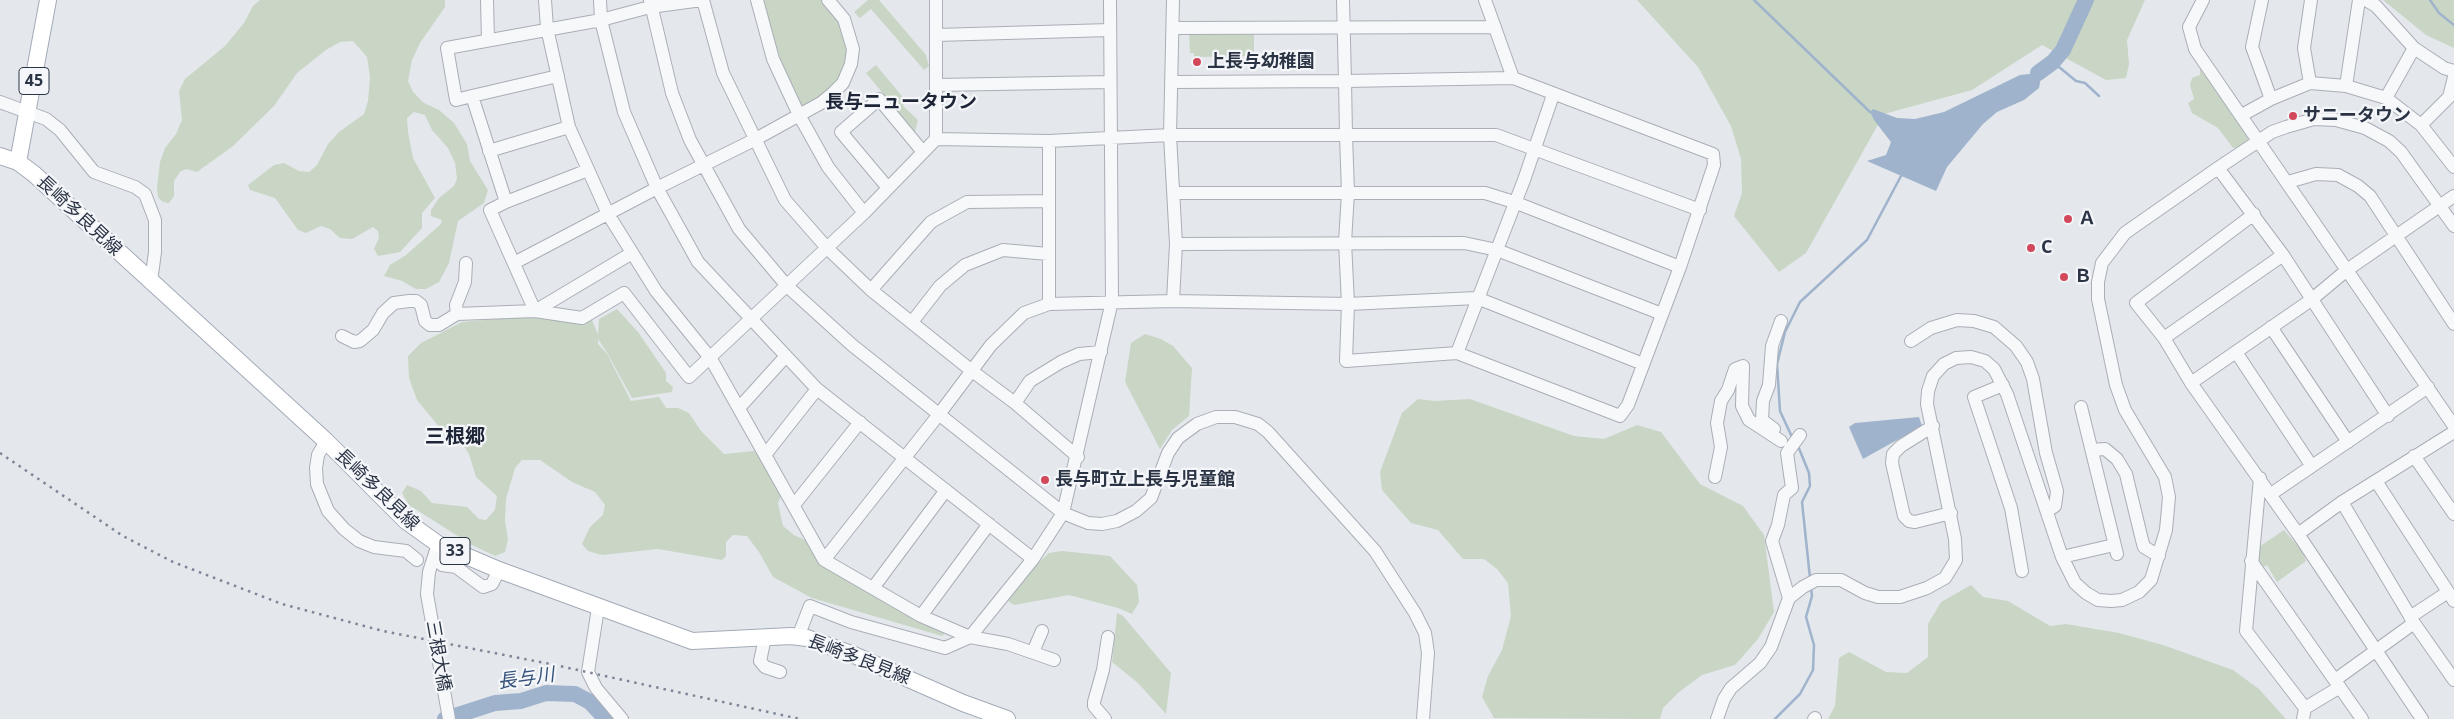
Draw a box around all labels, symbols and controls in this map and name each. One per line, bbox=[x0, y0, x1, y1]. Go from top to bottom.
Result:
place label: 上長与幼稚園 bbox=[1207, 51, 1315, 73]
marker: 上長与幼稚園 bbox=[1191, 56, 1203, 68]
road number: 45 bbox=[19, 68, 49, 94]
district label: 長与ニュータウン bbox=[825, 92, 977, 114]
place label: サニータウン bbox=[2303, 105, 2411, 127]
marker: サニータウン bbox=[2287, 110, 2299, 122]
street label: 長崎多良見線 bbox=[32, 171, 126, 261]
place label: Ａ bbox=[2078, 208, 2096, 230]
marker: Ａ bbox=[2062, 213, 2074, 225]
place label: C bbox=[2041, 237, 2052, 259]
marker: C bbox=[2025, 242, 2037, 254]
place label: Ｂ bbox=[2074, 266, 2092, 288]
marker: Ｂ bbox=[2058, 271, 2070, 283]
district label: 三根郷 bbox=[425, 425, 485, 449]
street label: 長崎多良見線 bbox=[331, 445, 423, 535]
place label: 長与町立上長与児童館 bbox=[1055, 469, 1235, 491]
marker: 長与町立上長与児童館 bbox=[1039, 474, 1051, 486]
road number: 33 bbox=[440, 538, 470, 564]
street label: 三根大橋 bbox=[421, 619, 455, 693]
street label: 長崎多良見線 bbox=[805, 631, 913, 689]
water label: 長与川 bbox=[496, 664, 556, 694]

